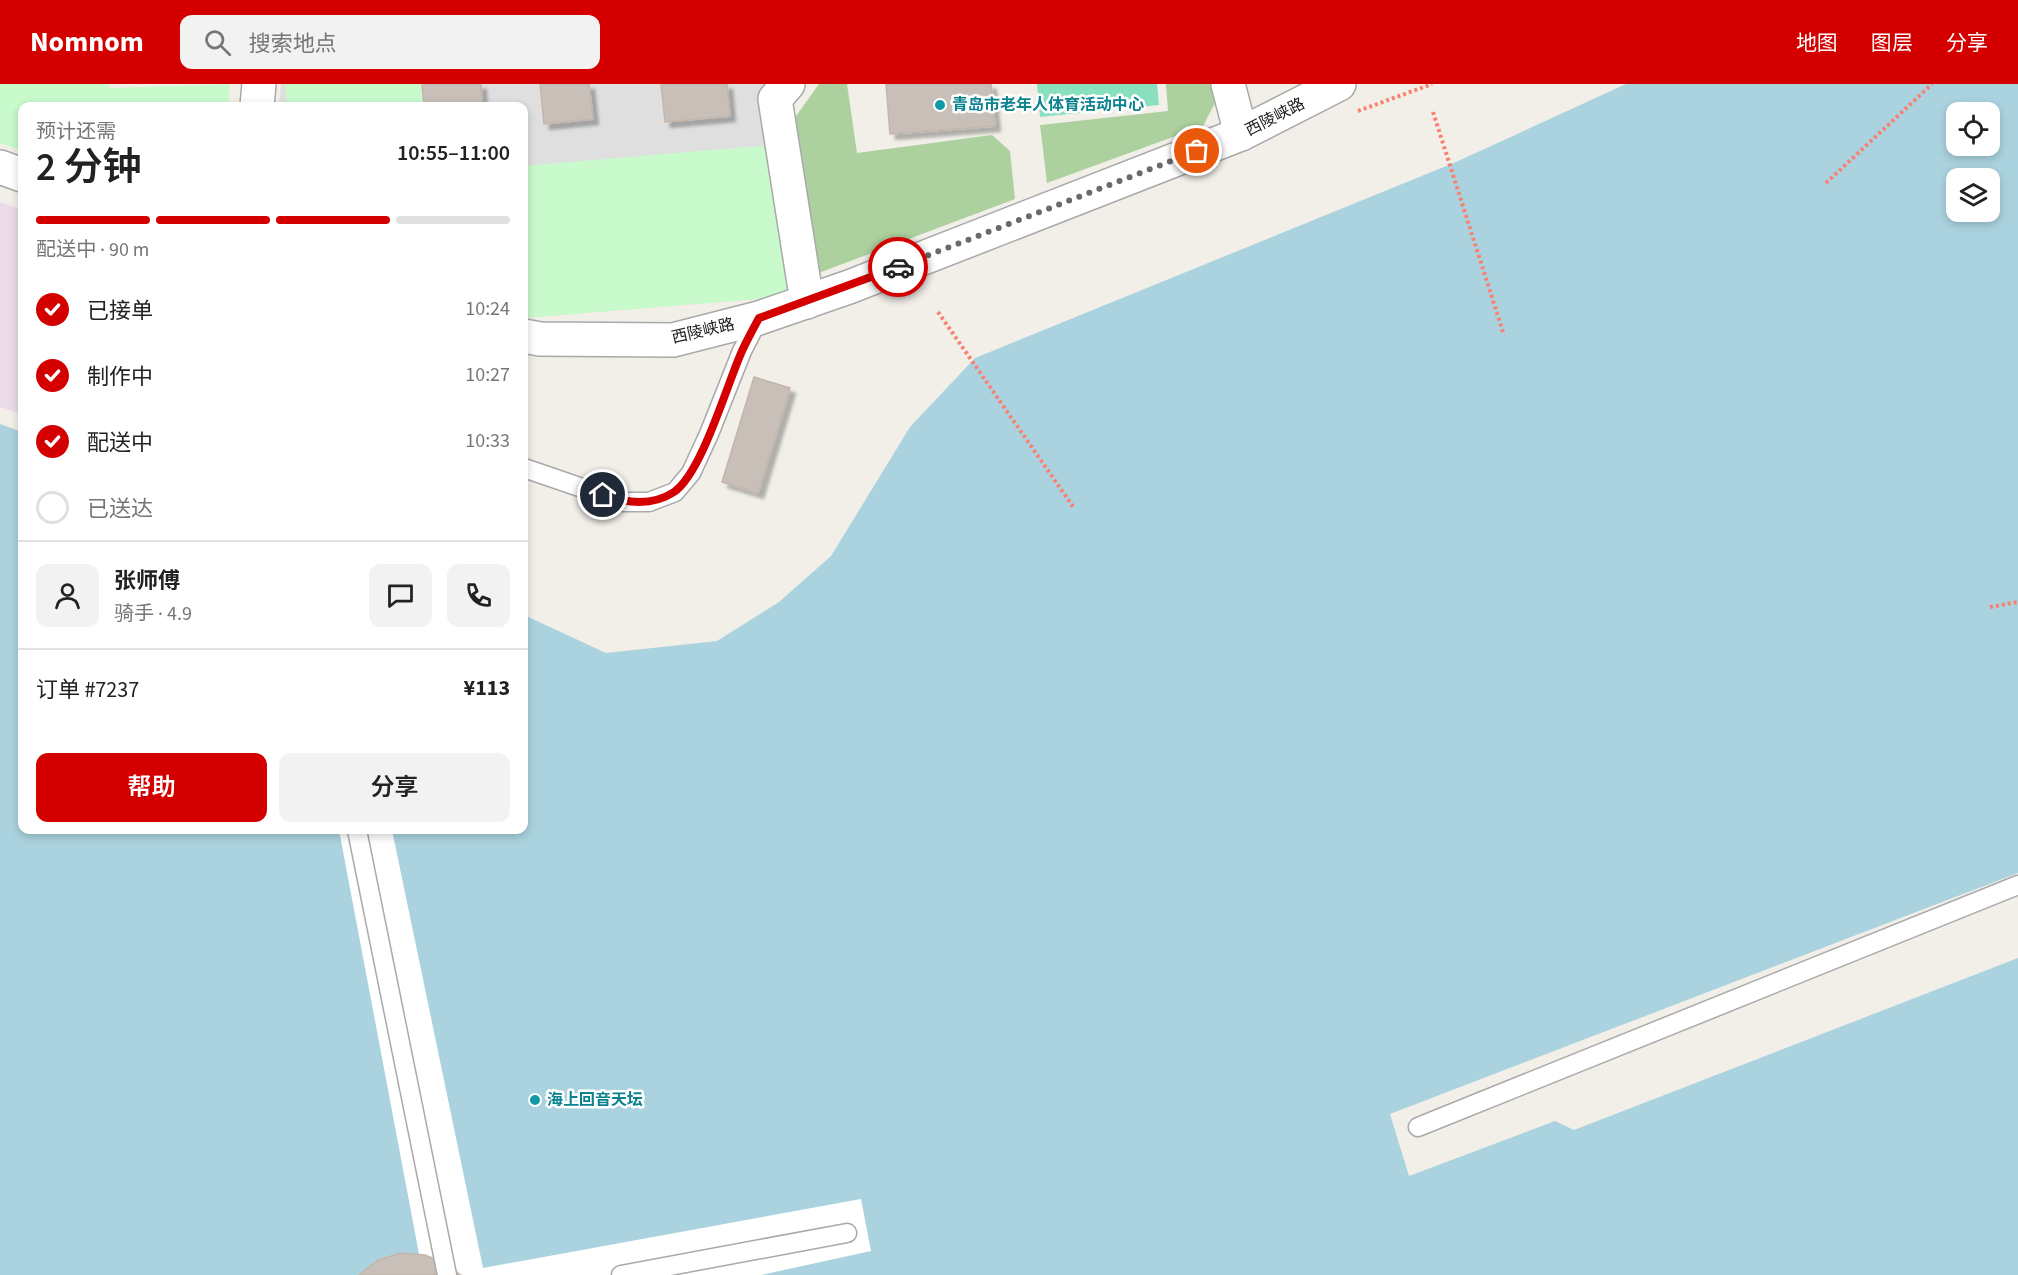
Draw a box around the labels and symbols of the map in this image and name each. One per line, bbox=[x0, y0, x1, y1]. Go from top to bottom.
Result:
street label: 西陵峡路 bbox=[1241, 93, 1309, 141]
place label: 青岛市老年人体育活动中心 bbox=[952, 94, 1144, 116]
marker: 青岛市老年人体育活动中心 bbox=[933, 98, 947, 112]
pin bbox=[1171, 125, 1222, 176]
courier bbox=[868, 237, 928, 297]
street label: 西陵峡路 bbox=[669, 313, 737, 349]
pin bbox=[577, 469, 628, 520]
place label: 海上回音天坛 bbox=[547, 1089, 643, 1111]
marker: 海上回音天坛 bbox=[528, 1093, 542, 1107]

